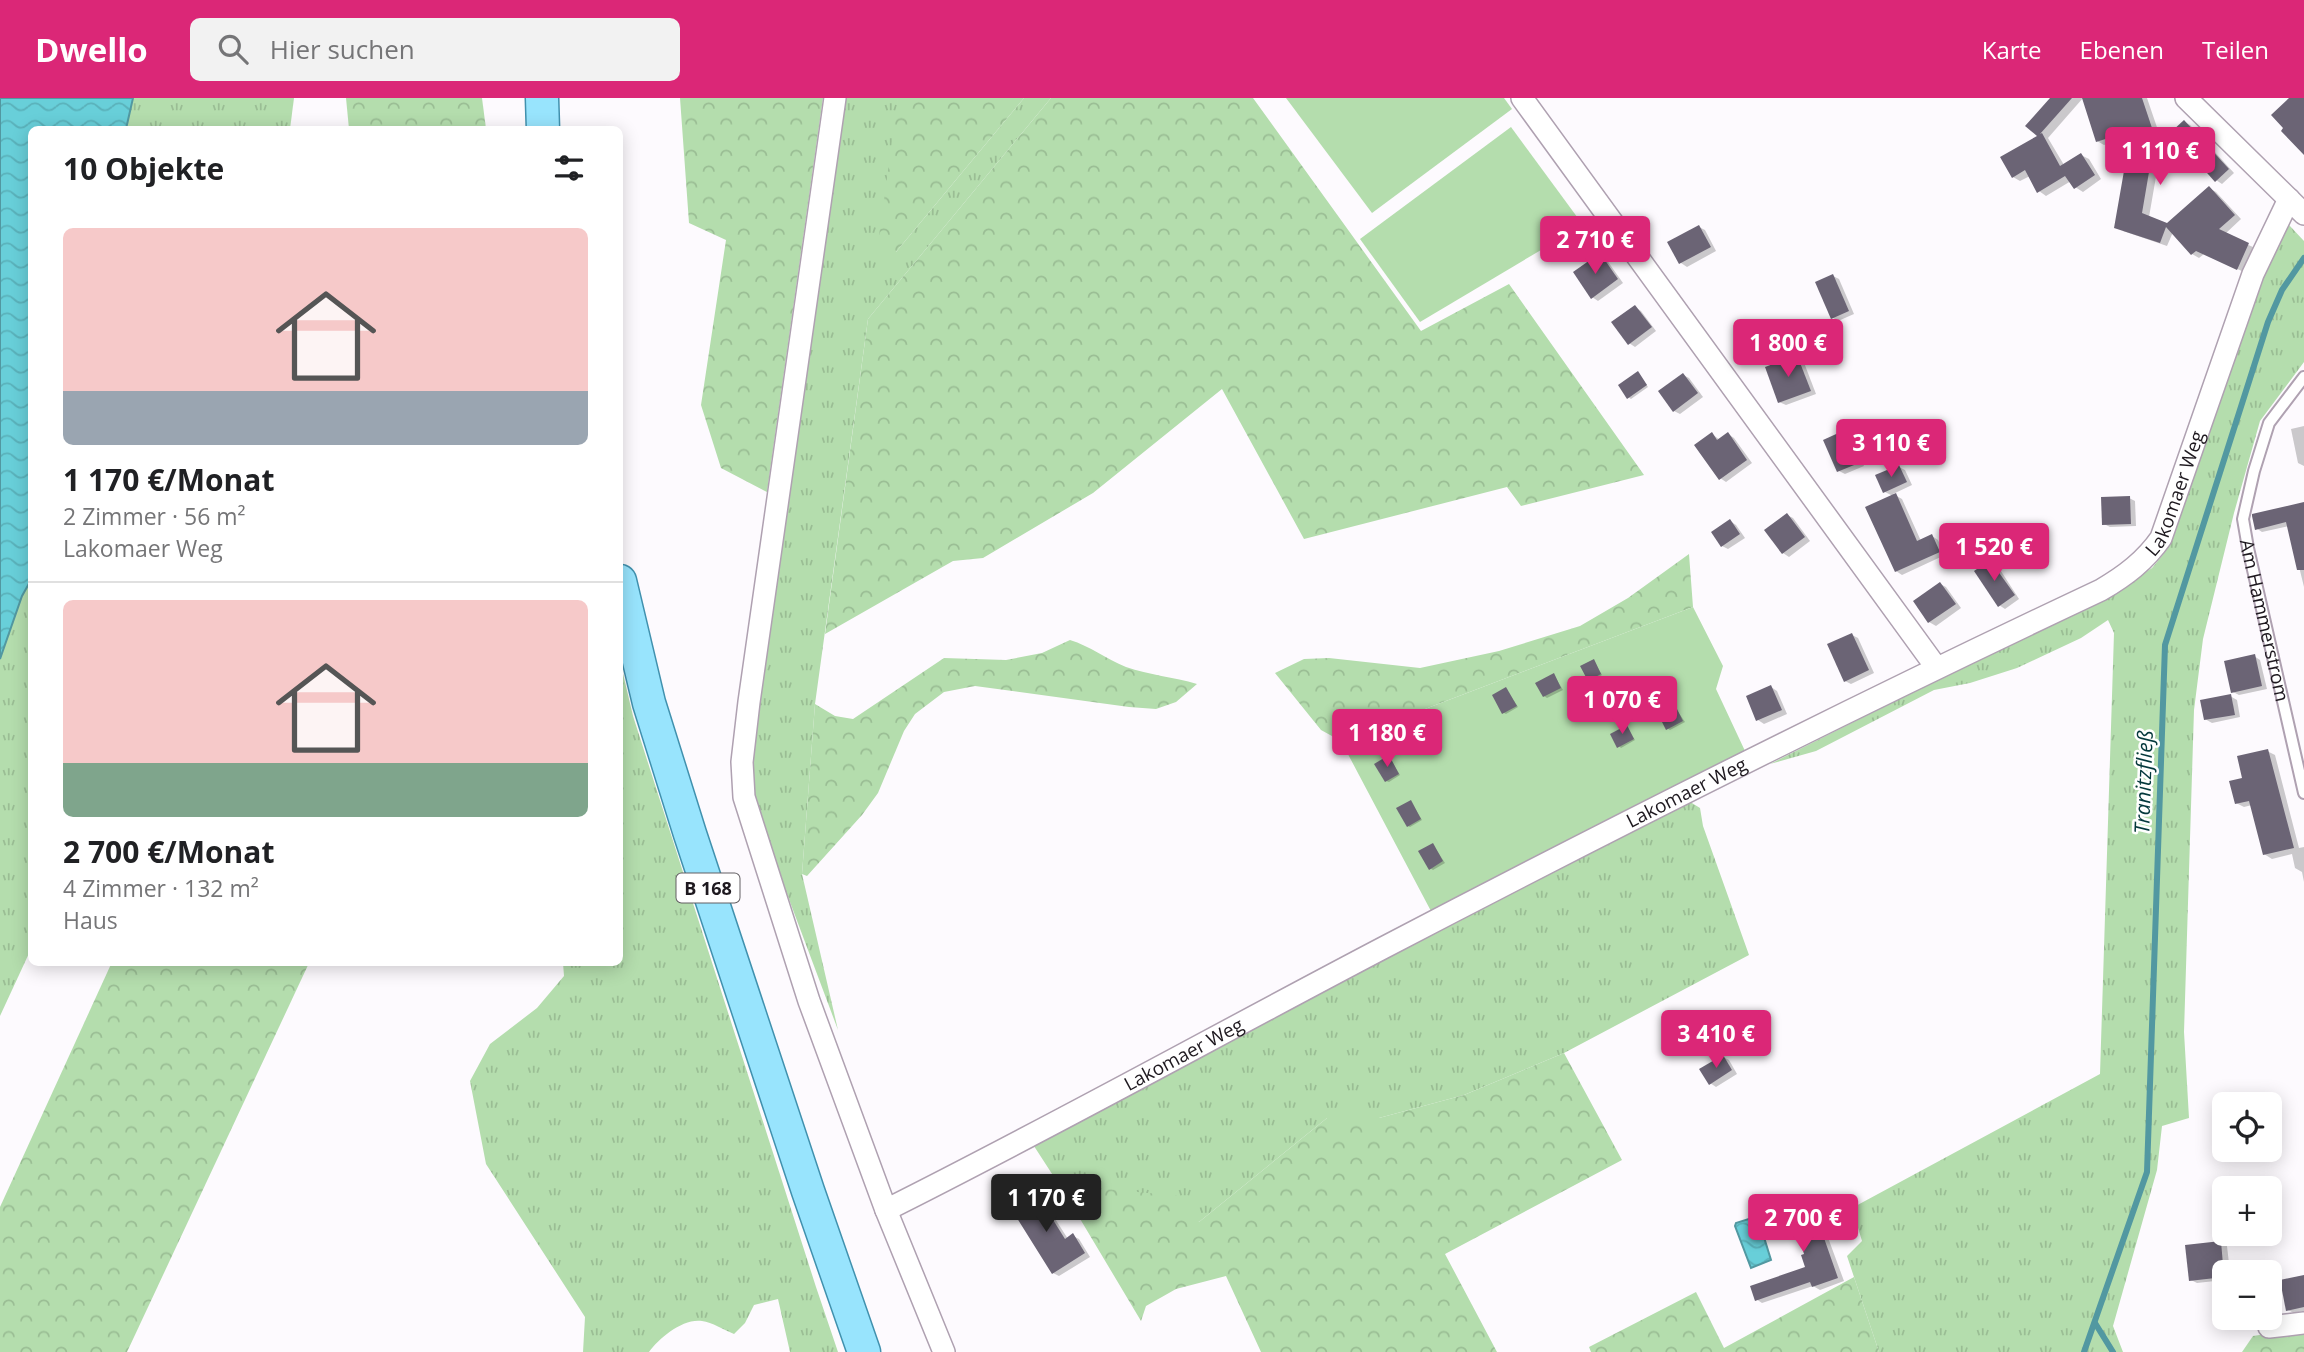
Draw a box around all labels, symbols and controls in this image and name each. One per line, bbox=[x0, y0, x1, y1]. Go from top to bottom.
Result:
search box bbox=[190, 18, 680, 81]
text: Dwello bbox=[35, 27, 148, 72]
icon: search bbox=[214, 30, 252, 68]
text: Hier suchen bbox=[270, 31, 415, 67]
text: Karte bbox=[1982, 33, 2042, 66]
text: Ebenen bbox=[2080, 33, 2164, 66]
text: Teilen bbox=[2202, 33, 2269, 66]
pin: 1 110 € bbox=[2095, 127, 2225, 187]
text: 1 110 € bbox=[2121, 134, 2199, 166]
text: 10 Objekte bbox=[63, 148, 224, 189]
icon: filters bbox=[550, 149, 588, 187]
pin: 2 710 € bbox=[1530, 216, 1660, 276]
text: 2 710 € bbox=[1556, 223, 1634, 255]
icon: home bbox=[263, 273, 389, 399]
pin: 1 800 € bbox=[1723, 320, 1853, 379]
text: 1 800 € bbox=[1749, 326, 1827, 358]
pin: 3 110 € bbox=[1826, 420, 1956, 479]
text: 3 110 € bbox=[1852, 426, 1930, 458]
street label: Lakomaer Weg bbox=[2139, 427, 2210, 562]
text: 1 170 €/Monat bbox=[63, 459, 274, 500]
text: 2 Zimmer · 56 m² bbox=[63, 500, 246, 532]
pin: 1 520 € bbox=[1929, 524, 2059, 583]
text: 1 520 € bbox=[1955, 530, 2033, 562]
text: Lakomaer Weg bbox=[63, 532, 223, 564]
street label: Am Hammerstrom bbox=[2234, 537, 2296, 704]
icon: home bbox=[263, 645, 389, 771]
pin: 1 070 € bbox=[1557, 676, 1687, 736]
text: 1 070 € bbox=[1583, 683, 1661, 715]
pin: 1 180 € bbox=[1322, 710, 1452, 769]
text: 1 180 € bbox=[1348, 716, 1426, 748]
water label: Tranitzfließ bbox=[2127, 730, 2159, 834]
street label: Lakomaer Weg bbox=[1622, 751, 1751, 834]
text: 2 700 €/Monat bbox=[63, 831, 274, 872]
text: 4 Zimmer · 132 m² bbox=[63, 872, 259, 904]
road number: B 168 bbox=[676, 874, 740, 902]
text: Haus bbox=[63, 904, 118, 936]
pin: 3 410 € bbox=[1651, 1010, 1781, 1070]
street label: Lakomaer Weg bbox=[1119, 1012, 1248, 1097]
text: 3 410 € bbox=[1677, 1017, 1755, 1049]
map controls bbox=[2212, 1092, 2282, 1330]
button: locate bbox=[2212, 1092, 2282, 1162]
pin: 1 170 € bbox=[981, 1174, 1111, 1234]
button: + bbox=[2212, 1176, 2282, 1246]
text: 1 170 € bbox=[1007, 1181, 1085, 1213]
pin: 2 700 € bbox=[1738, 1194, 1868, 1254]
text: 2 700 € bbox=[1764, 1201, 1842, 1233]
button: − bbox=[2212, 1260, 2282, 1330]

